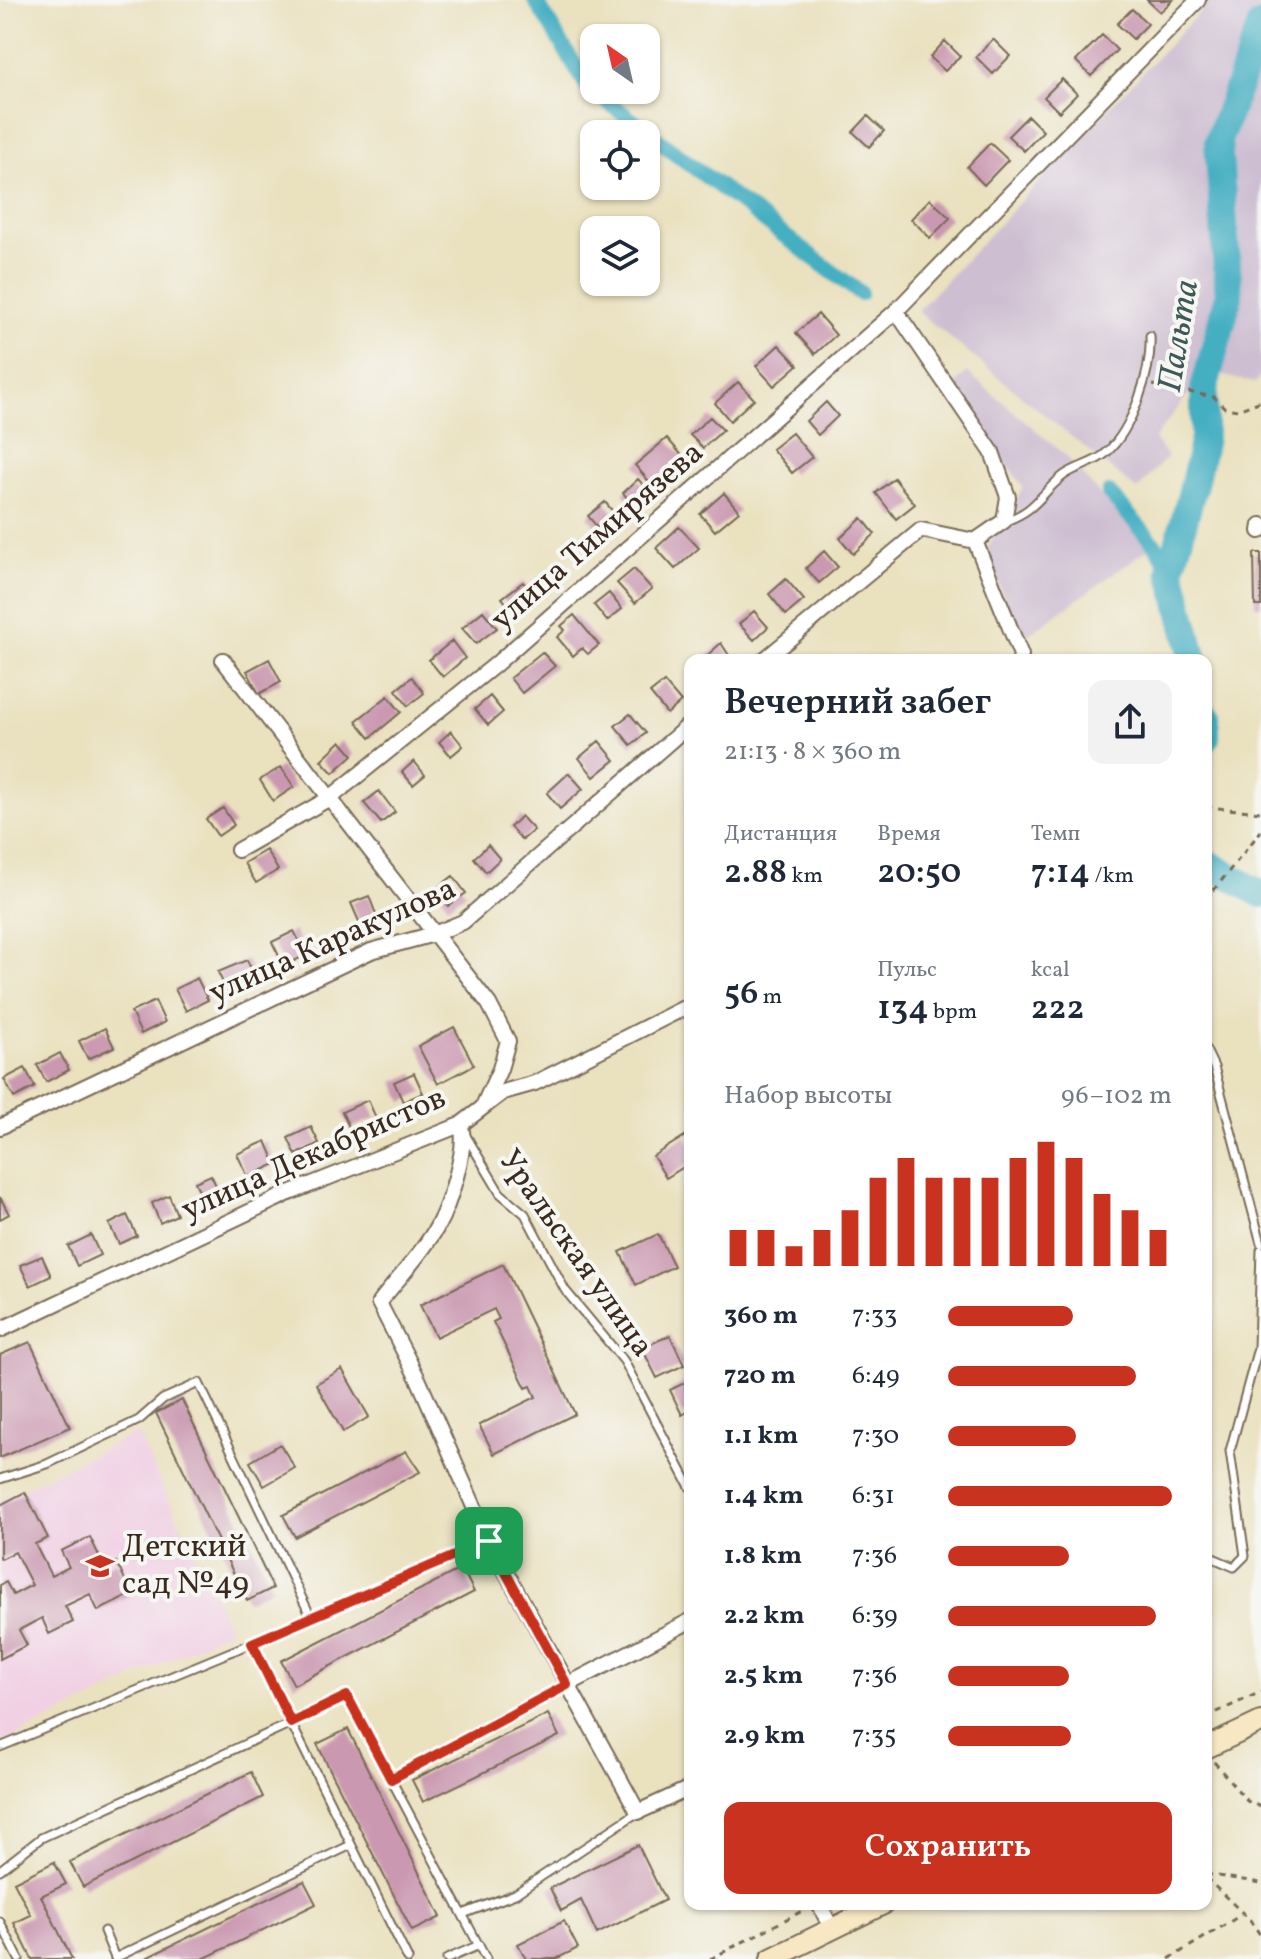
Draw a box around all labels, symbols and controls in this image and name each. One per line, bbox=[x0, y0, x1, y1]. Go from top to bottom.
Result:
north arrow bbox=[580, 24, 660, 104]
map controls bbox=[580, 24, 660, 296]
button: locate bbox=[580, 120, 660, 200]
button: layers bbox=[580, 216, 660, 296]
water label: Пальта bbox=[1148, 277, 1212, 395]
street label: улица Тимирязева bbox=[482, 432, 714, 642]
text: Вечерний забег bbox=[724, 679, 991, 729]
button: share bbox=[1088, 680, 1172, 764]
text: 21:13 · 8 × 360 m bbox=[724, 734, 901, 770]
text: Дистанция bbox=[724, 819, 837, 850]
text: Время bbox=[877, 819, 941, 850]
text: Темп bbox=[1031, 819, 1080, 850]
text: 2.88 bbox=[724, 850, 787, 897]
text: 20:50 bbox=[877, 850, 961, 897]
text: 7:14 bbox=[1031, 850, 1090, 897]
text: km bbox=[787, 861, 823, 892]
text: /km bbox=[1090, 861, 1134, 892]
street label: улица Каракулова bbox=[202, 868, 464, 1016]
text: Пульс bbox=[877, 955, 937, 986]
text: kcal bbox=[1031, 955, 1070, 986]
text: 56 bbox=[724, 971, 758, 1018]
text: m bbox=[758, 982, 782, 1013]
text: 134 bbox=[877, 986, 929, 1033]
text: 222 bbox=[1031, 986, 1084, 1033]
text: bpm bbox=[929, 997, 977, 1028]
street label: улица Декабристов bbox=[175, 1077, 453, 1233]
text: Набор высоты bbox=[724, 1078, 892, 1114]
text: 96–102 m bbox=[1061, 1078, 1172, 1114]
street label: Уральская улица bbox=[487, 1141, 663, 1367]
text: 360 m bbox=[724, 1298, 798, 1334]
text: 7:33 bbox=[852, 1298, 897, 1334]
text: 720 m bbox=[724, 1358, 796, 1394]
text: 6:49 bbox=[852, 1358, 900, 1394]
text: 1.1 km bbox=[724, 1418, 798, 1454]
text: 7:30 bbox=[852, 1418, 899, 1454]
text: 1.4 km bbox=[724, 1478, 804, 1514]
text: 6:31 bbox=[852, 1478, 895, 1514]
pin bbox=[455, 1507, 523, 1575]
icon: arrive bbox=[467, 1519, 511, 1563]
place label: Детский сад №49 bbox=[122, 1526, 249, 1607]
text: 1.8 km bbox=[724, 1538, 802, 1574]
text: 7:36 bbox=[852, 1538, 897, 1574]
school or university icon: Детский сад №49 bbox=[85, 1551, 115, 1581]
text: 2.2 km bbox=[724, 1598, 805, 1634]
text: 6:39 bbox=[852, 1598, 898, 1634]
text: 2.5 km bbox=[724, 1658, 803, 1694]
text: 7:36 bbox=[852, 1658, 897, 1694]
text: 2.9 km bbox=[724, 1718, 805, 1754]
text: 7:35 bbox=[852, 1718, 897, 1754]
button: Сохранить bbox=[724, 1802, 1172, 1894]

